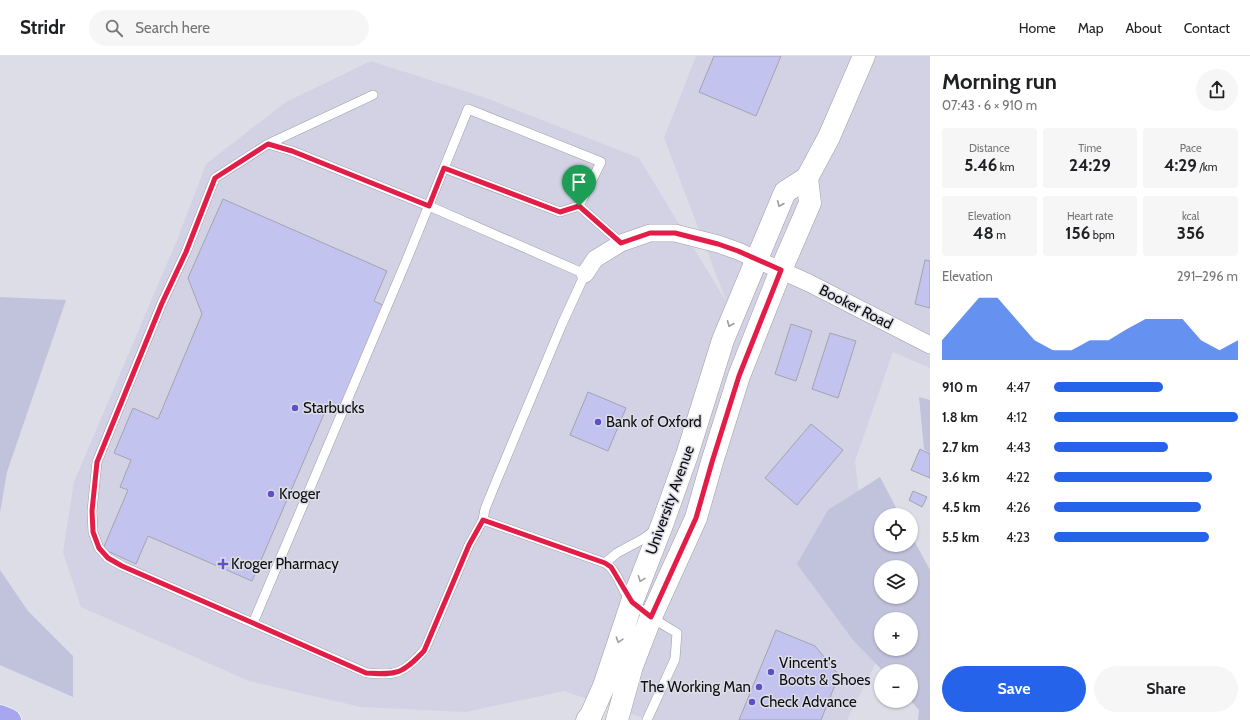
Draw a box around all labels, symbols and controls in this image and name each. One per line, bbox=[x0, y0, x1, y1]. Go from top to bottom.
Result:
search box bbox=[89, 10, 369, 46]
text: Stridr bbox=[20, 16, 65, 39]
icon: search bbox=[103, 17, 125, 39]
text: Search here bbox=[135, 19, 210, 37]
text: Home bbox=[1019, 19, 1056, 37]
text: Map bbox=[1078, 19, 1103, 37]
text: About bbox=[1125, 19, 1162, 37]
text: Contact bbox=[1184, 19, 1230, 37]
text: Morning run bbox=[942, 68, 1057, 95]
button: share bbox=[1196, 69, 1238, 111]
text: 07:43 · 6 × 910 m bbox=[942, 97, 1037, 113]
text: Distance bbox=[969, 141, 1010, 155]
text: Time bbox=[1078, 141, 1102, 155]
text: Pace bbox=[1180, 141, 1202, 155]
text: 5.46 bbox=[964, 155, 997, 175]
text: 24:29 bbox=[1069, 155, 1111, 175]
text: 4:29 bbox=[1164, 155, 1197, 175]
text: km bbox=[997, 160, 1014, 174]
text: /km bbox=[1197, 160, 1217, 174]
pin bbox=[562, 165, 596, 206]
icon: arrive bbox=[568, 171, 590, 193]
one-way arrow bbox=[777, 199, 785, 207]
text: Elevation bbox=[968, 209, 1011, 223]
text: Heart rate bbox=[1067, 209, 1113, 223]
text: kcal bbox=[1182, 209, 1199, 223]
text: 48 bbox=[973, 223, 994, 243]
text: 156 bbox=[1065, 223, 1090, 243]
text: 356 bbox=[1177, 223, 1205, 243]
text: m bbox=[994, 228, 1006, 242]
text: bpm bbox=[1090, 228, 1115, 242]
text: Elevation bbox=[942, 268, 993, 284]
text: 291–296 m bbox=[1177, 268, 1238, 284]
street label: Booker Road bbox=[816, 281, 896, 333]
one-way arrow bbox=[726, 320, 734, 327]
text: 910 m bbox=[942, 379, 978, 395]
text: 4:47 bbox=[1006, 379, 1030, 395]
place label: Starbucks bbox=[303, 399, 364, 417]
marker: Starbucks bbox=[290, 403, 300, 413]
text: 1.8 km bbox=[942, 409, 978, 425]
text: 4:12 bbox=[1006, 409, 1027, 425]
place label: Bank of Oxford bbox=[606, 413, 702, 431]
marker: Bank of Oxford bbox=[593, 417, 603, 427]
text: 2.7 km bbox=[942, 439, 979, 455]
text: 4:43 bbox=[1006, 439, 1031, 455]
street label: University Avenue bbox=[642, 443, 698, 557]
text: 3.6 km bbox=[942, 469, 980, 485]
text: 4:22 bbox=[1006, 469, 1030, 485]
place label: Kroger bbox=[279, 485, 320, 503]
marker: Kroger bbox=[266, 489, 276, 499]
text: 4.5 km bbox=[942, 499, 980, 515]
text: 4:26 bbox=[1006, 499, 1030, 515]
map controls bbox=[874, 508, 918, 708]
button: locate bbox=[874, 508, 918, 552]
text: 5.5 km bbox=[942, 529, 979, 545]
text: 4:23 bbox=[1006, 529, 1030, 545]
place label: Kroger Pharmacy bbox=[231, 555, 339, 573]
marker: Kroger Pharmacy bbox=[218, 559, 228, 569]
button: layers bbox=[874, 560, 918, 604]
one-way arrow bbox=[638, 574, 646, 582]
button: + bbox=[874, 612, 918, 656]
one-way arrow bbox=[616, 636, 624, 643]
place label: Vincent's Boots & Shoes bbox=[779, 654, 870, 689]
button: − bbox=[874, 664, 918, 708]
button: Save bbox=[942, 666, 1086, 712]
button: Share bbox=[1094, 666, 1238, 712]
marker: Vincent's Boots & Shoes bbox=[766, 667, 776, 677]
place label: The Working Man bbox=[641, 678, 751, 696]
marker: The Working Man bbox=[754, 682, 764, 692]
place label: Check Advance bbox=[760, 693, 857, 711]
marker: Check Advance bbox=[747, 697, 757, 707]

